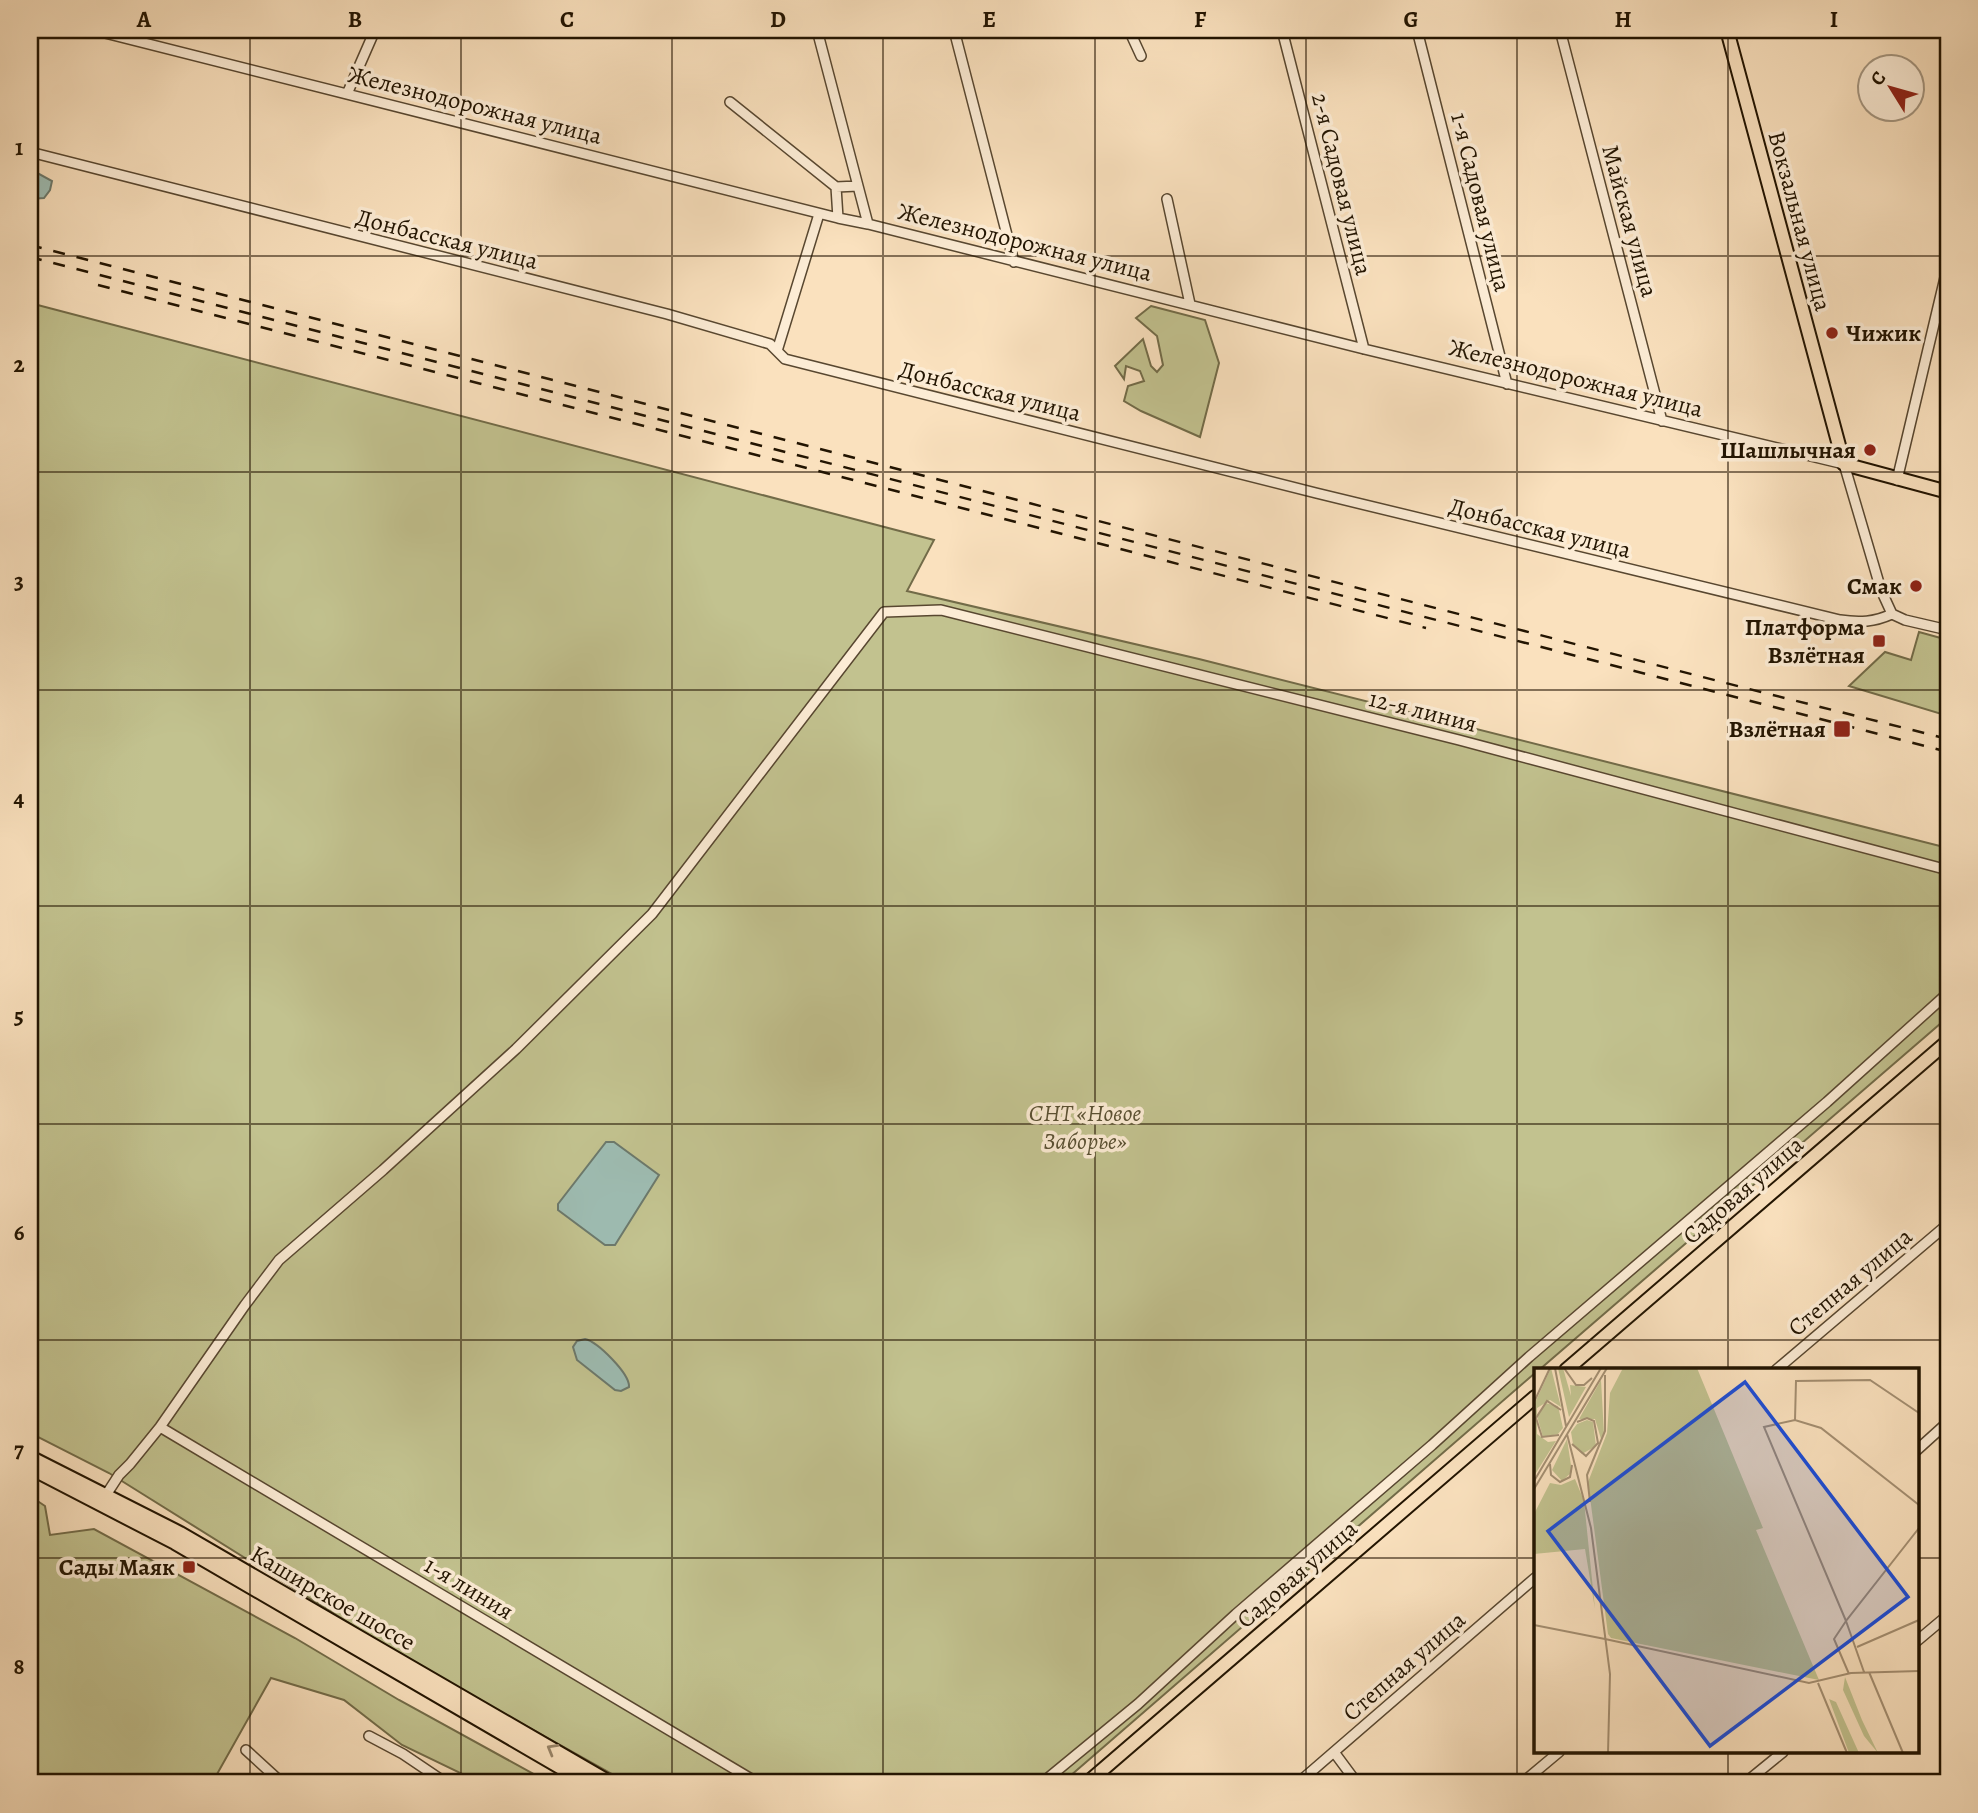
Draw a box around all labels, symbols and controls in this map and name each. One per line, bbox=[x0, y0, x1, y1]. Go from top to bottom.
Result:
text: A bbox=[136, 4, 152, 35]
text: B bbox=[348, 4, 362, 35]
text: C bbox=[560, 4, 574, 35]
text: D bbox=[770, 4, 786, 35]
text: E bbox=[982, 4, 996, 35]
text: F bbox=[1194, 4, 1207, 35]
text: G bbox=[1403, 4, 1419, 35]
text: H bbox=[1614, 4, 1632, 35]
text: I bbox=[1830, 4, 1838, 35]
north arrow bbox=[1856, 52, 1926, 122]
street label: Железнодорожная улица bbox=[345, 58, 605, 152]
text: С bbox=[1864, 66, 1892, 91]
street label: 2-я Садовая улица bbox=[1304, 90, 1380, 278]
street label: 1-я Садовая улица bbox=[1443, 109, 1519, 295]
street label: Вокзальная улица bbox=[1761, 127, 1839, 315]
text: 1 bbox=[15, 132, 23, 163]
street label: Майская улица bbox=[1594, 141, 1666, 301]
street label: Железнодорожная улица bbox=[895, 195, 1155, 289]
street label: Донбасская улица bbox=[353, 201, 541, 277]
place label: Чижик bbox=[1846, 317, 1921, 349]
marker: Чижик bbox=[1824, 325, 1840, 341]
street label: Железнодорожная улица bbox=[1446, 331, 1706, 425]
text: 2 bbox=[13, 349, 25, 380]
street label: Донбасская улица bbox=[896, 353, 1084, 429]
place label: Шашлычная bbox=[1720, 434, 1856, 466]
marker: Шашлычная bbox=[1862, 442, 1878, 458]
street label: Донбасская улица bbox=[1446, 490, 1634, 566]
text: 3 bbox=[14, 566, 24, 597]
place label: Смак bbox=[1847, 570, 1902, 602]
marker: Смак bbox=[1908, 578, 1924, 594]
place label: Платформа Взлётная bbox=[1745, 611, 1866, 671]
marker: Платформа Взлётная bbox=[1871, 633, 1887, 649]
street label: 12-я линия bbox=[1366, 682, 1480, 740]
place label: Взлётная bbox=[1728, 713, 1826, 745]
marker: Взлётная bbox=[1832, 719, 1852, 739]
text: 4 bbox=[14, 783, 25, 814]
text: 5 bbox=[14, 1000, 24, 1031]
park label: СНТ «Новое Заборье» bbox=[1029, 1097, 1141, 1157]
street label: Садовая улица bbox=[1676, 1129, 1810, 1251]
text: 6 bbox=[14, 1217, 25, 1248]
street label: Степная улица bbox=[1781, 1221, 1919, 1343]
inset map bbox=[1534, 1368, 1918, 1754]
text: 7 bbox=[14, 1434, 24, 1465]
street label: Садовая улица bbox=[1230, 1513, 1364, 1635]
street label: Каширское шоссе bbox=[245, 1538, 421, 1658]
street label: 1-я линия bbox=[418, 1549, 520, 1627]
place label: Сады Маяк bbox=[59, 1551, 175, 1583]
marker: Сады Маяк bbox=[181, 1559, 197, 1575]
street label: Степная улица bbox=[1336, 1604, 1472, 1728]
text: 8 bbox=[13, 1651, 25, 1682]
one-way arrow bbox=[547, 1744, 560, 1757]

